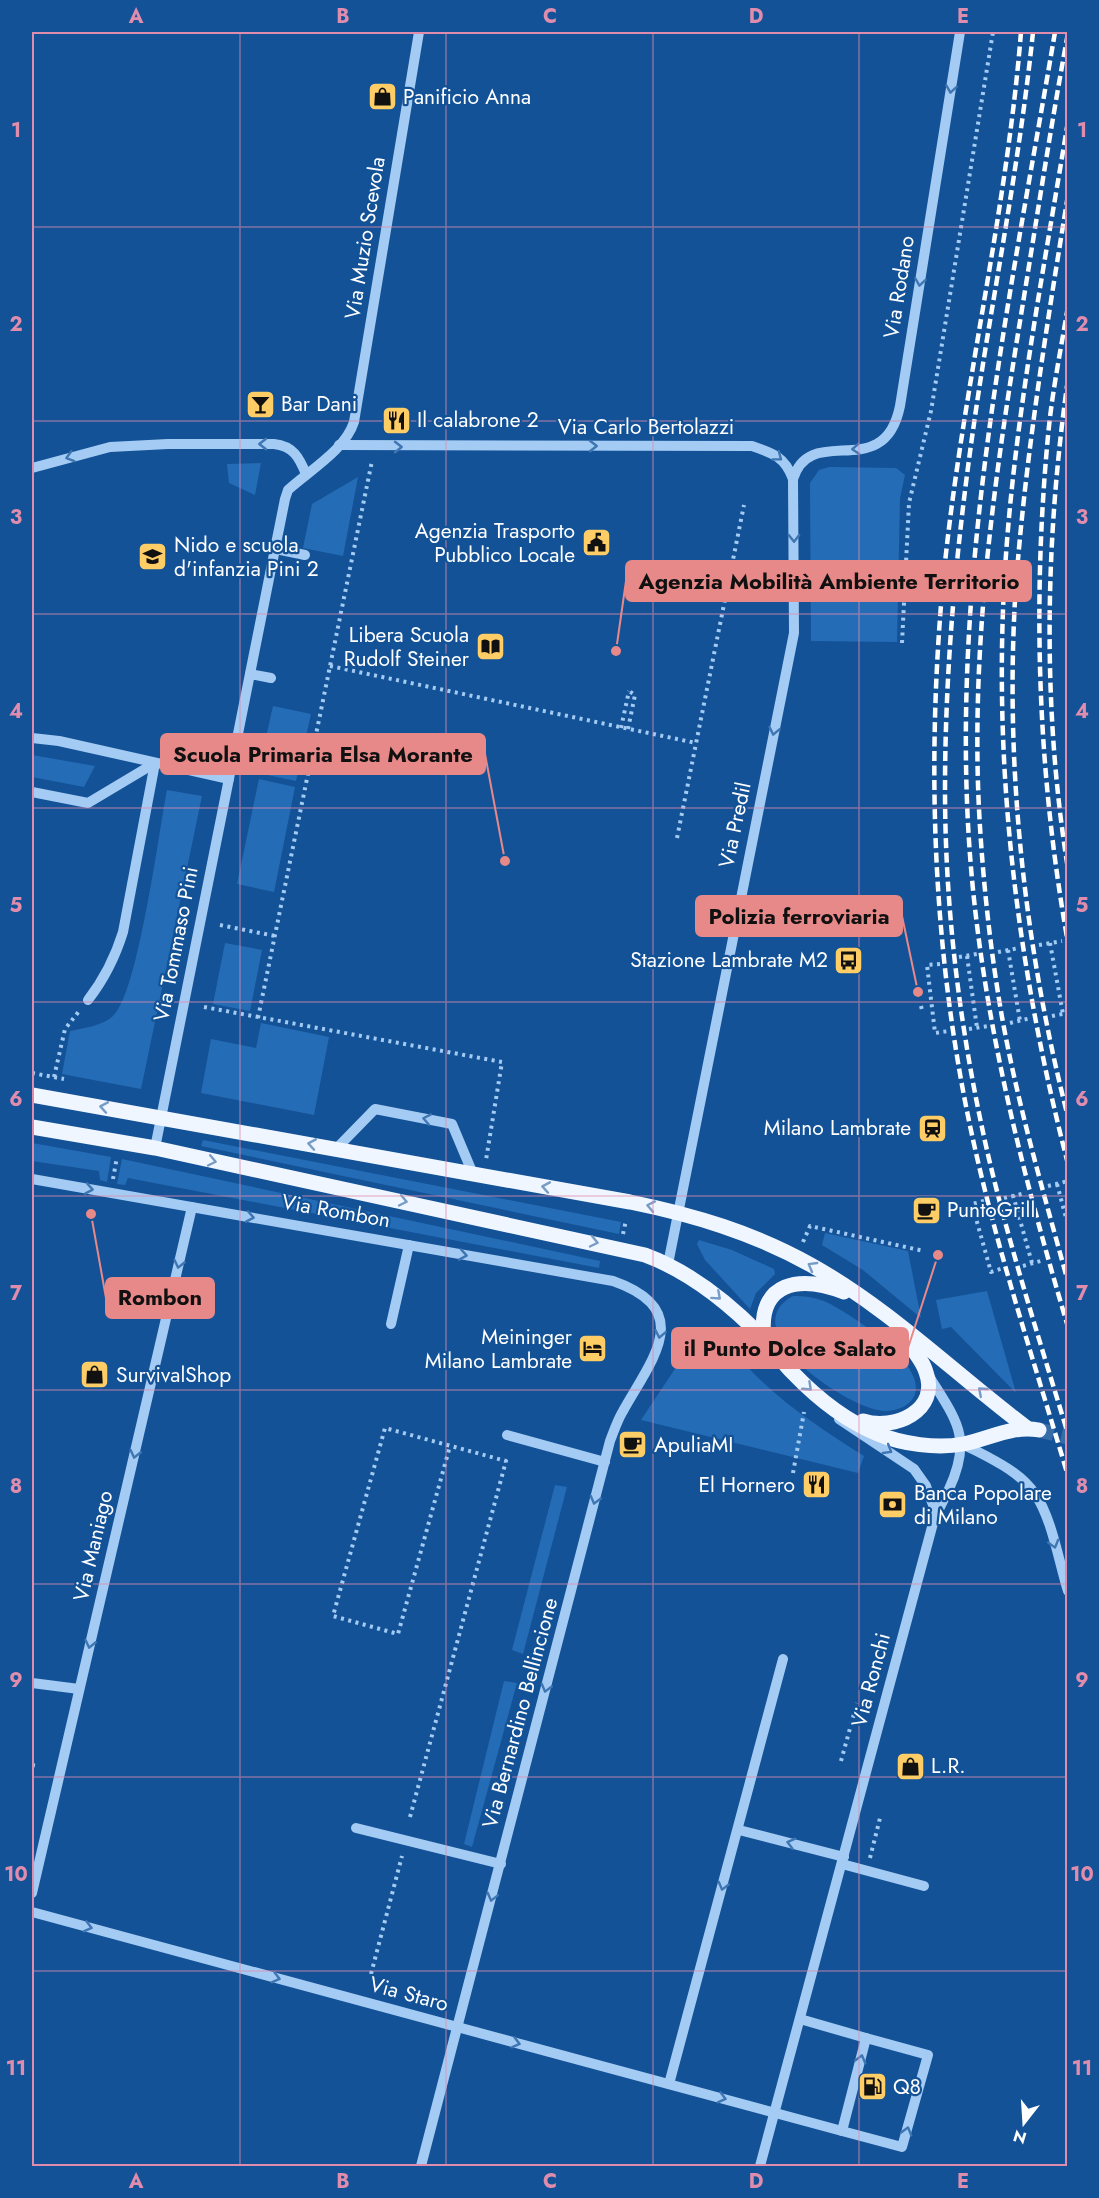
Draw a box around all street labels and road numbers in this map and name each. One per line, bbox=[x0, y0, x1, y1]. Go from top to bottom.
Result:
street label: Via Muzio Scevola bbox=[337, 155, 393, 321]
street label: Via Rodano bbox=[876, 234, 922, 340]
street label: Via Carlo Bertolazzi bbox=[558, 412, 734, 442]
street label: Via Predil bbox=[711, 779, 759, 871]
street label: Via Tommaso Pini bbox=[146, 864, 206, 1024]
street label: Via Rombon bbox=[279, 1187, 393, 1235]
street label: Via Maniago bbox=[66, 1488, 120, 1604]
street label: Via Bernardino Bellincione bbox=[475, 1594, 565, 1832]
street label: Via Ronchi bbox=[844, 1630, 898, 1730]
street label: Via Staro bbox=[366, 1969, 452, 2019]

